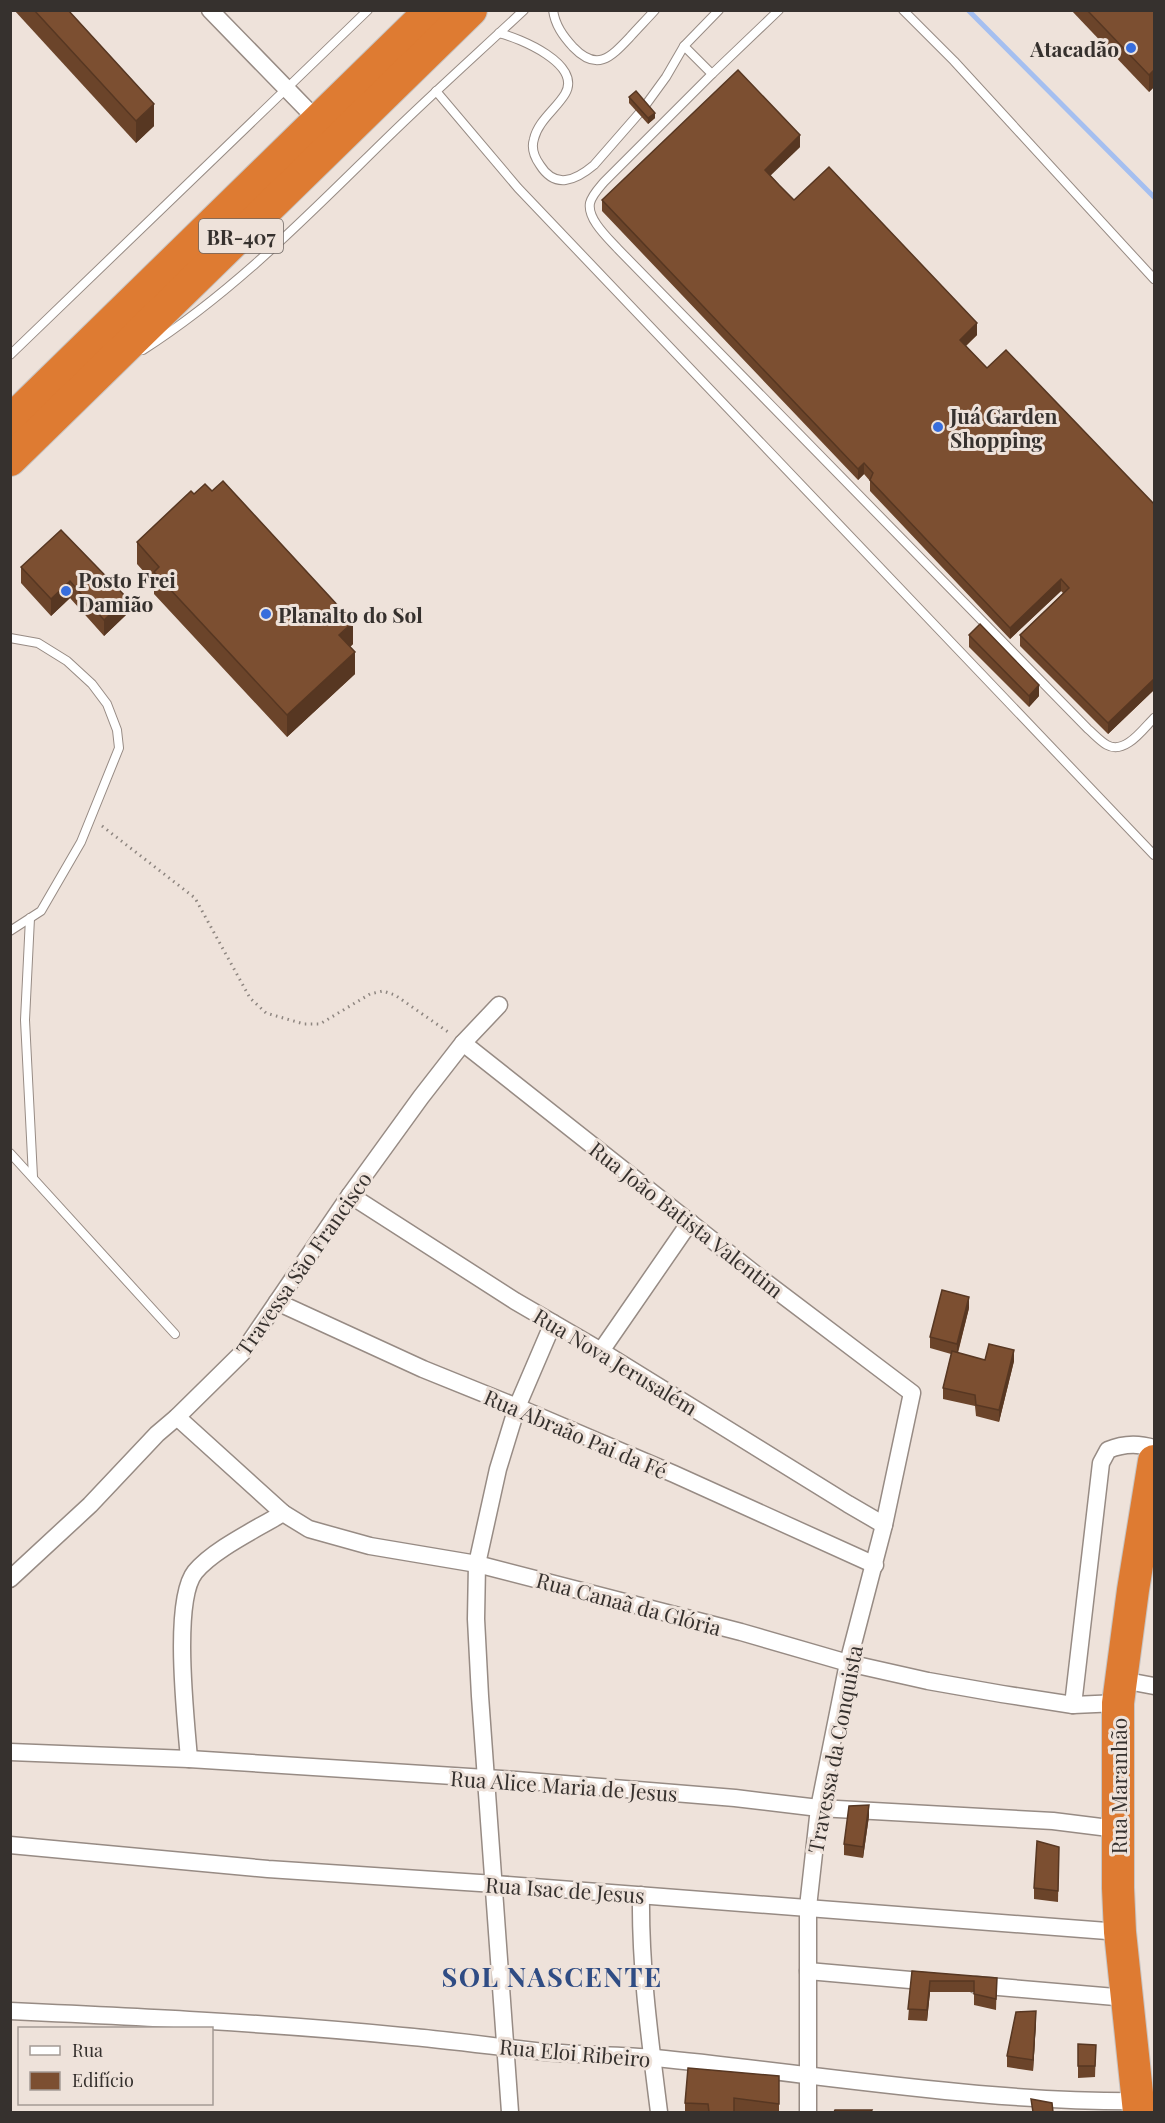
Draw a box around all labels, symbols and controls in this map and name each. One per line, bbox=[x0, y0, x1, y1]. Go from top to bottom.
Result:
place label: Atacadão bbox=[1029, 34, 1119, 62]
marker: Atacadão bbox=[1124, 41, 1138, 55]
road number: BR-407 bbox=[199, 219, 283, 253]
place label: Juá Garden Shopping bbox=[949, 401, 1058, 453]
marker: Juá Garden Shopping bbox=[931, 420, 945, 434]
place label: Posto Frei Damião bbox=[78, 565, 176, 617]
marker: Posto Frei Damião bbox=[59, 584, 73, 598]
place label: Planalto do Sol bbox=[278, 600, 423, 628]
marker: Planalto do Sol bbox=[259, 607, 273, 621]
street label: Rua João Batista Valentim bbox=[584, 1134, 790, 1304]
street label: Travessa São Francisco bbox=[229, 1166, 377, 1360]
street label: Rua Nova Jerusalém bbox=[529, 1301, 703, 1421]
street label: Rua Abraão Pai da Fé bbox=[480, 1382, 672, 1484]
street label: Rua Canaã da Glória bbox=[534, 1565, 725, 1641]
street label: Travessa da Conquista bbox=[800, 1642, 868, 1855]
street label: Rua Maranhão bbox=[1104, 1718, 1132, 1854]
street label: Rua Alice Maria de Jesus bbox=[449, 1763, 679, 1807]
street label: Rua Isac de Jesus bbox=[484, 1869, 646, 1909]
district label: SOL NASCENTE bbox=[441, 1958, 663, 1994]
legend bbox=[18, 2027, 213, 2105]
street label: Rua Eloi Ribeiro bbox=[498, 2031, 652, 2073]
text: Rua bbox=[72, 2038, 103, 2062]
text: Edifício bbox=[72, 2068, 134, 2092]

